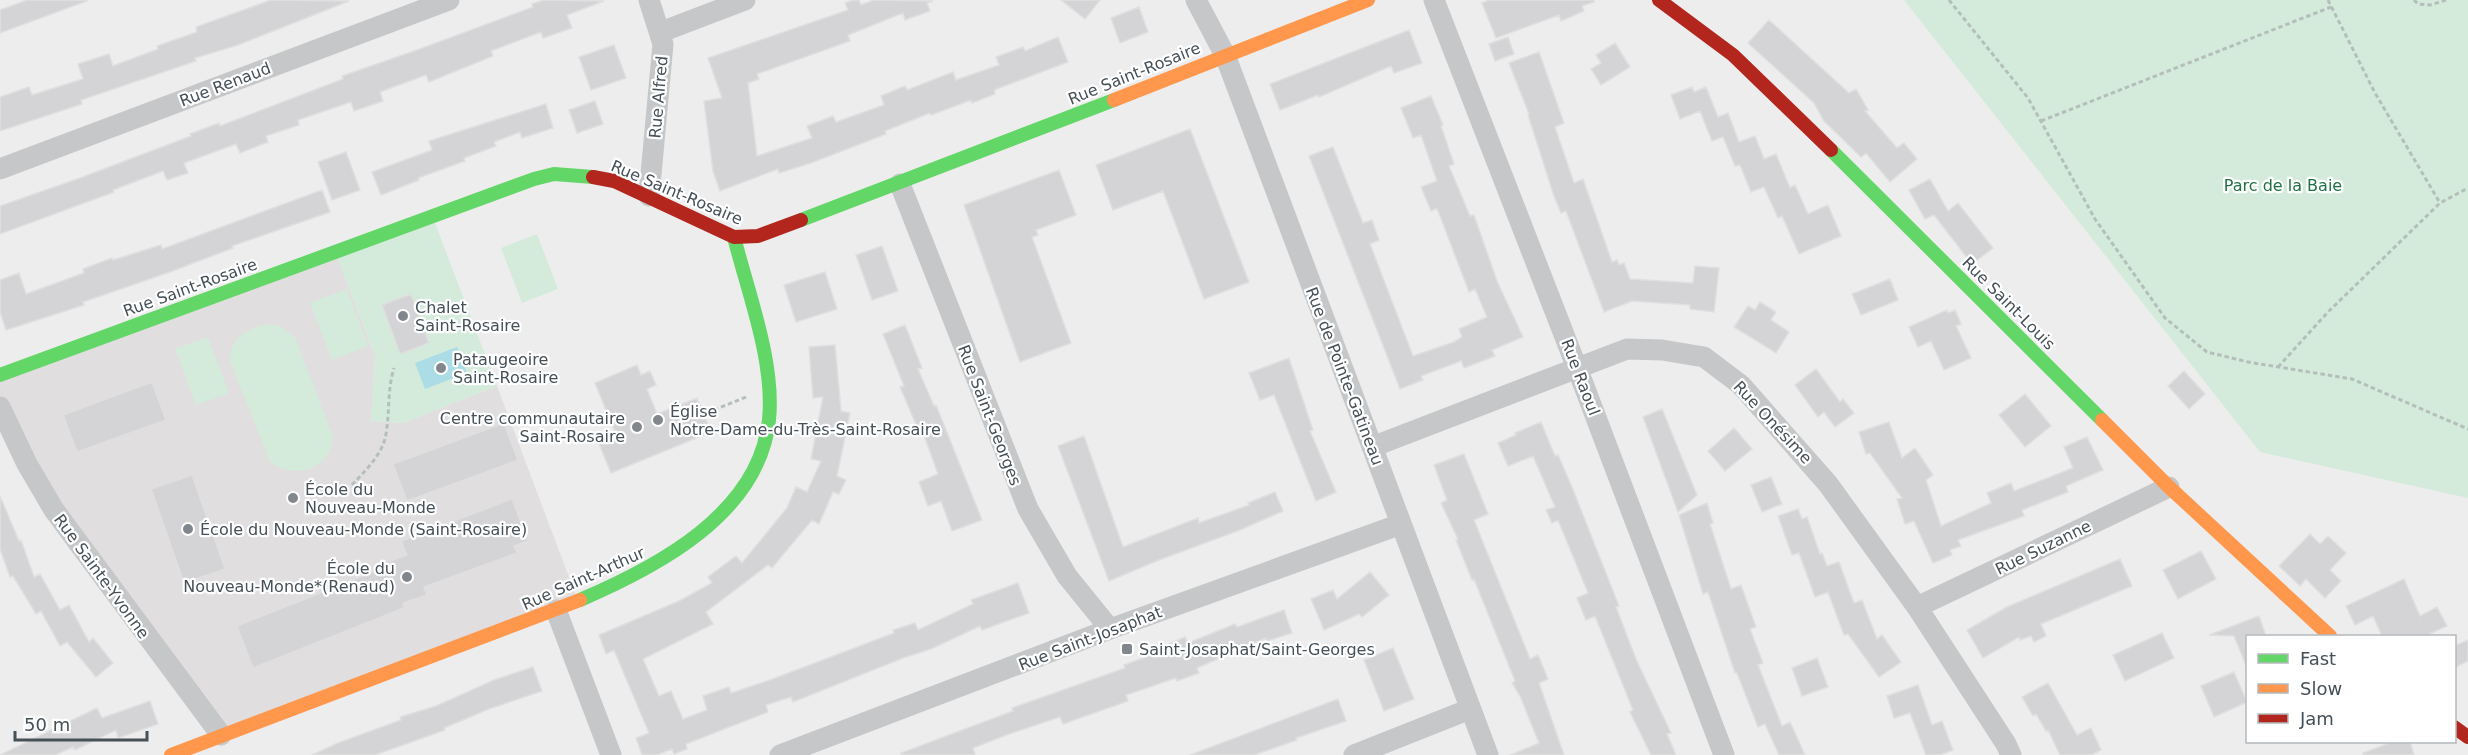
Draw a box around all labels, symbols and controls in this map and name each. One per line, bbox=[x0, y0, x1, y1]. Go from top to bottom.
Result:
street label: Rue Saint-Rosaire bbox=[1065, 38, 1203, 109]
street label: Rue Alfred bbox=[645, 55, 672, 139]
street label: Rue Renaud bbox=[177, 58, 273, 111]
street label: Rue Saint-Rosaire bbox=[608, 156, 745, 229]
park label: Parc de la Baie bbox=[2224, 176, 2342, 195]
street label: Rue Saint-Louis bbox=[1958, 253, 2059, 354]
street label: Rue Saint-Rosaire bbox=[121, 254, 260, 320]
street label: Rue de Pointe-Gatineau bbox=[1302, 284, 1387, 468]
place label: Chalet Saint-Rosaire bbox=[415, 298, 520, 335]
marker: Chalet Saint-Rosaire bbox=[396, 309, 410, 323]
street label: Rue Raoul bbox=[1557, 336, 1604, 418]
street label: Rue Saint-Georges bbox=[954, 342, 1025, 488]
place label: Pataugeoire Saint-Rosaire bbox=[453, 350, 558, 387]
marker: Pataugeoire Saint-Rosaire bbox=[434, 361, 448, 375]
street label: Rue Onésime bbox=[1729, 377, 1816, 468]
place label: Église Notre-Dame-du-Très-Saint-Rosaire bbox=[670, 402, 941, 439]
place label: Centre communautaire Saint-Rosaire bbox=[440, 409, 625, 446]
marker: Église Notre-Dame-du-Très-Saint-Rosaire bbox=[651, 413, 665, 427]
marker: Centre communautaire Saint-Rosaire bbox=[630, 420, 644, 434]
place label: École du Nouveau-Monde bbox=[305, 480, 436, 517]
marker: École du Nouveau-Monde bbox=[286, 491, 300, 505]
street label: Rue Sainte-Yvonne bbox=[50, 510, 153, 642]
street label: Rue Suzanne bbox=[1992, 516, 2094, 579]
place label: École du Nouveau-Monde (Saint-Rosaire) bbox=[200, 520, 527, 539]
marker: École du Nouveau-Monde (Saint-Rosaire) bbox=[181, 522, 195, 536]
street label: Rue Saint-Arthur bbox=[519, 543, 648, 614]
place label: École du Nouveau-Monde*(Renaud) bbox=[183, 559, 395, 596]
marker: École du Nouveau-Monde*(Renaud) bbox=[400, 570, 414, 584]
street label: Rue Saint-Josaphat bbox=[1016, 602, 1165, 675]
legend bbox=[2246, 635, 2456, 743]
place label: Saint-Josaphat/Saint-Georges bbox=[1139, 640, 1375, 659]
marker: Saint-Josaphat/Saint-Georges bbox=[1120, 642, 1134, 656]
text: Fast bbox=[2300, 648, 2336, 669]
text: Slow bbox=[2300, 678, 2342, 699]
scale bar bbox=[15, 704, 147, 742]
text: Jam bbox=[2299, 708, 2334, 729]
text: 50 m bbox=[24, 714, 70, 735]

